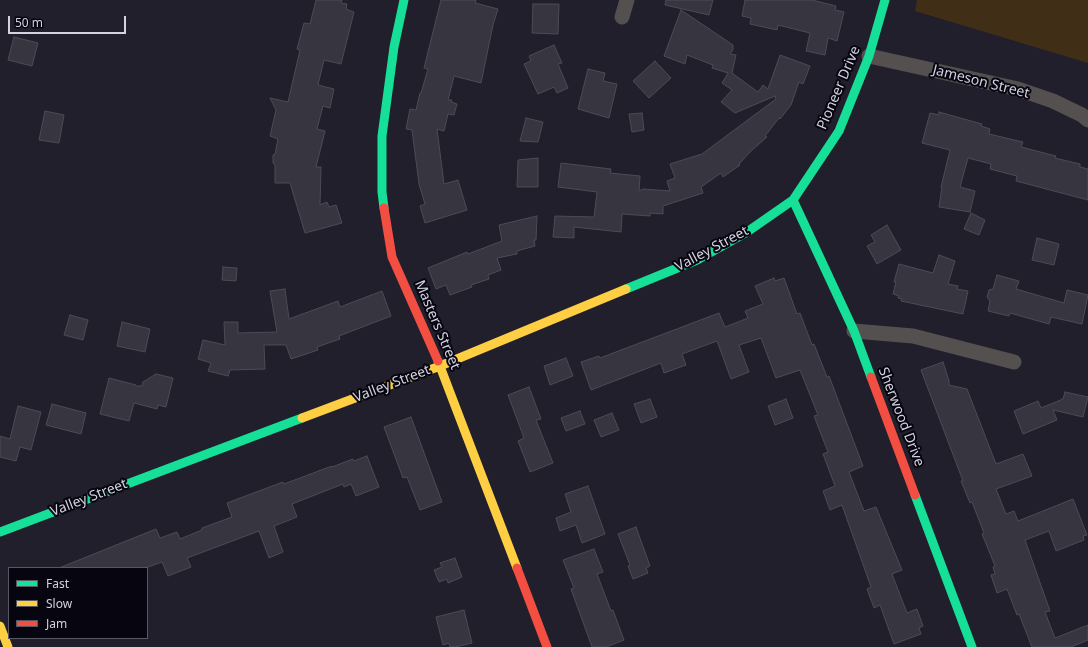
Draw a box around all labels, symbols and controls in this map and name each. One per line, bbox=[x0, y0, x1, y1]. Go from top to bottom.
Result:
scale bar bbox=[10, 8, 128, 34]
text: 50 m bbox=[15, 14, 43, 31]
street label: Pioneer Drive bbox=[814, 44, 864, 132]
street label: Jameson Street bbox=[931, 62, 1031, 102]
street label: Valley Street bbox=[672, 223, 752, 275]
street label: Masters Street bbox=[411, 278, 463, 372]
street label: Valley Street bbox=[351, 362, 433, 406]
street label: Sherwood Drive bbox=[874, 365, 928, 469]
street label: Valley Street bbox=[48, 476, 130, 520]
legend bbox=[8, 567, 148, 639]
text: Fast bbox=[46, 575, 69, 592]
text: Slow bbox=[46, 595, 72, 612]
text: Jam bbox=[46, 615, 67, 632]

